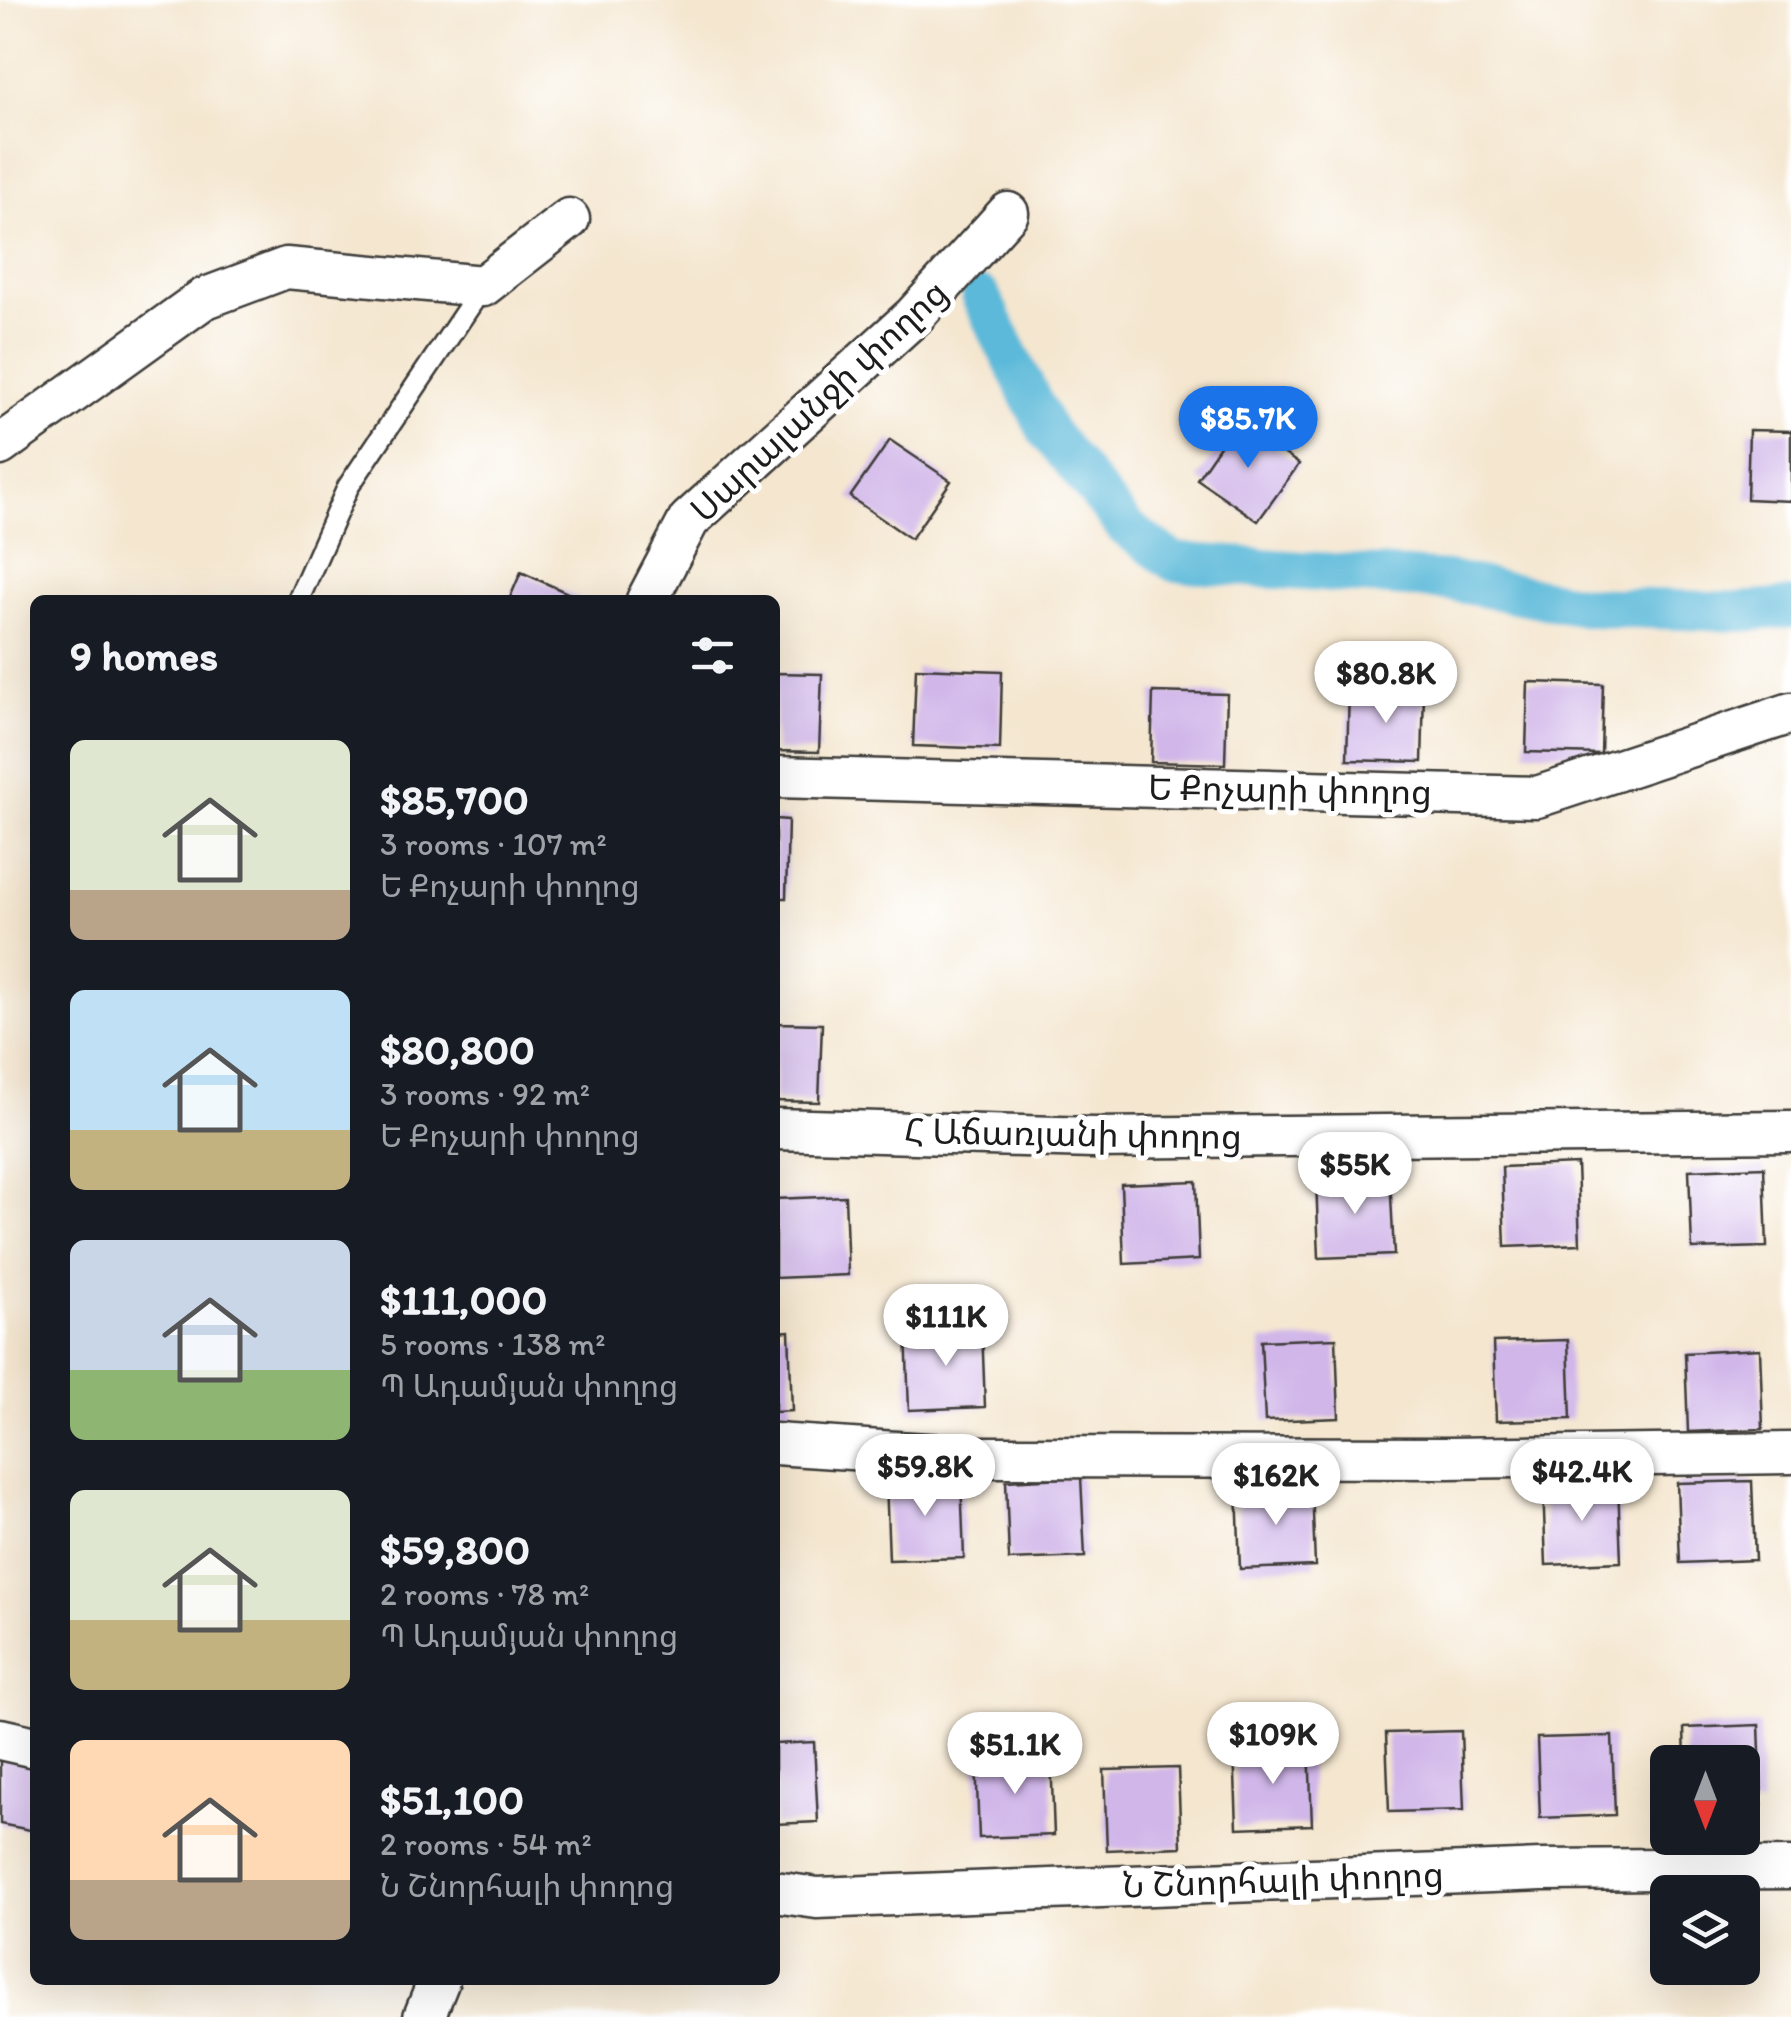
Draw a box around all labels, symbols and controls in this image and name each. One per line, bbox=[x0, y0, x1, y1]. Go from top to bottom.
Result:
street label: Սարալանջի փողոց bbox=[682, 271, 956, 531]
pin: $85.7K bbox=[1167, 386, 1329, 471]
text: $85.7K bbox=[1201, 399, 1295, 437]
icon: filters bbox=[685, 628, 740, 683]
text: 9 homes bbox=[70, 630, 218, 681]
pin: $80.8K bbox=[1305, 641, 1467, 726]
text: $80.8K bbox=[1336, 654, 1436, 692]
street label: Ե Քոչարի փողոց bbox=[1148, 767, 1432, 813]
text: $85,700 bbox=[380, 774, 529, 825]
icon: home bbox=[150, 780, 270, 900]
text: 3 rooms · 107 m² bbox=[380, 825, 607, 863]
text: Ե Քոչարի փողոց bbox=[380, 867, 640, 905]
text: $80,800 bbox=[380, 1024, 535, 1075]
icon: home bbox=[150, 1030, 270, 1150]
text: 3 rooms · 92 m² bbox=[380, 1075, 590, 1113]
street label: Հ Աճառյանի փողոց bbox=[904, 1110, 1242, 1158]
text: Ե Քոչարի փողոց bbox=[380, 1117, 640, 1155]
pin: $55K bbox=[1296, 1132, 1414, 1217]
text: $55K bbox=[1320, 1145, 1390, 1183]
text: $111,000 bbox=[380, 1274, 547, 1325]
icon: home bbox=[150, 1280, 270, 1400]
pin: $111K bbox=[876, 1284, 1016, 1369]
text: $111K bbox=[905, 1297, 987, 1335]
text: 5 rooms · 138 m² bbox=[380, 1325, 606, 1363]
text: Պ Ադամյան փողոց bbox=[380, 1367, 678, 1405]
pin: $59.8K bbox=[844, 1434, 1006, 1519]
pin: $42.4K bbox=[1501, 1439, 1663, 1524]
pin: $162K bbox=[1206, 1443, 1346, 1528]
text: $59.8K bbox=[877, 1447, 973, 1485]
text: $42.4K bbox=[1532, 1452, 1632, 1490]
text: $162K bbox=[1233, 1456, 1319, 1494]
text: $59,800 bbox=[380, 1524, 530, 1575]
icon: home bbox=[150, 1530, 270, 1650]
text: 2 rooms · 78 m² bbox=[380, 1575, 589, 1613]
text: Պ Ադամյան փողոց bbox=[380, 1617, 678, 1655]
pin: $109K bbox=[1203, 1702, 1343, 1787]
pin: $51.1K bbox=[934, 1712, 1096, 1797]
text: $109K bbox=[1229, 1715, 1317, 1753]
text: $51.1K bbox=[969, 1725, 1061, 1763]
north arrow bbox=[1650, 1745, 1760, 1855]
map controls bbox=[1650, 1745, 1760, 1985]
text: $51,100 bbox=[380, 1774, 524, 1825]
icon: home bbox=[150, 1780, 270, 1900]
text: 2 rooms · 54 m² bbox=[380, 1825, 592, 1863]
street label: Ն Շնորհալի փողոց bbox=[1121, 1853, 1445, 1907]
text: Ն Շնորհալի փողոց bbox=[380, 1867, 674, 1905]
button: layers bbox=[1650, 1875, 1760, 1985]

